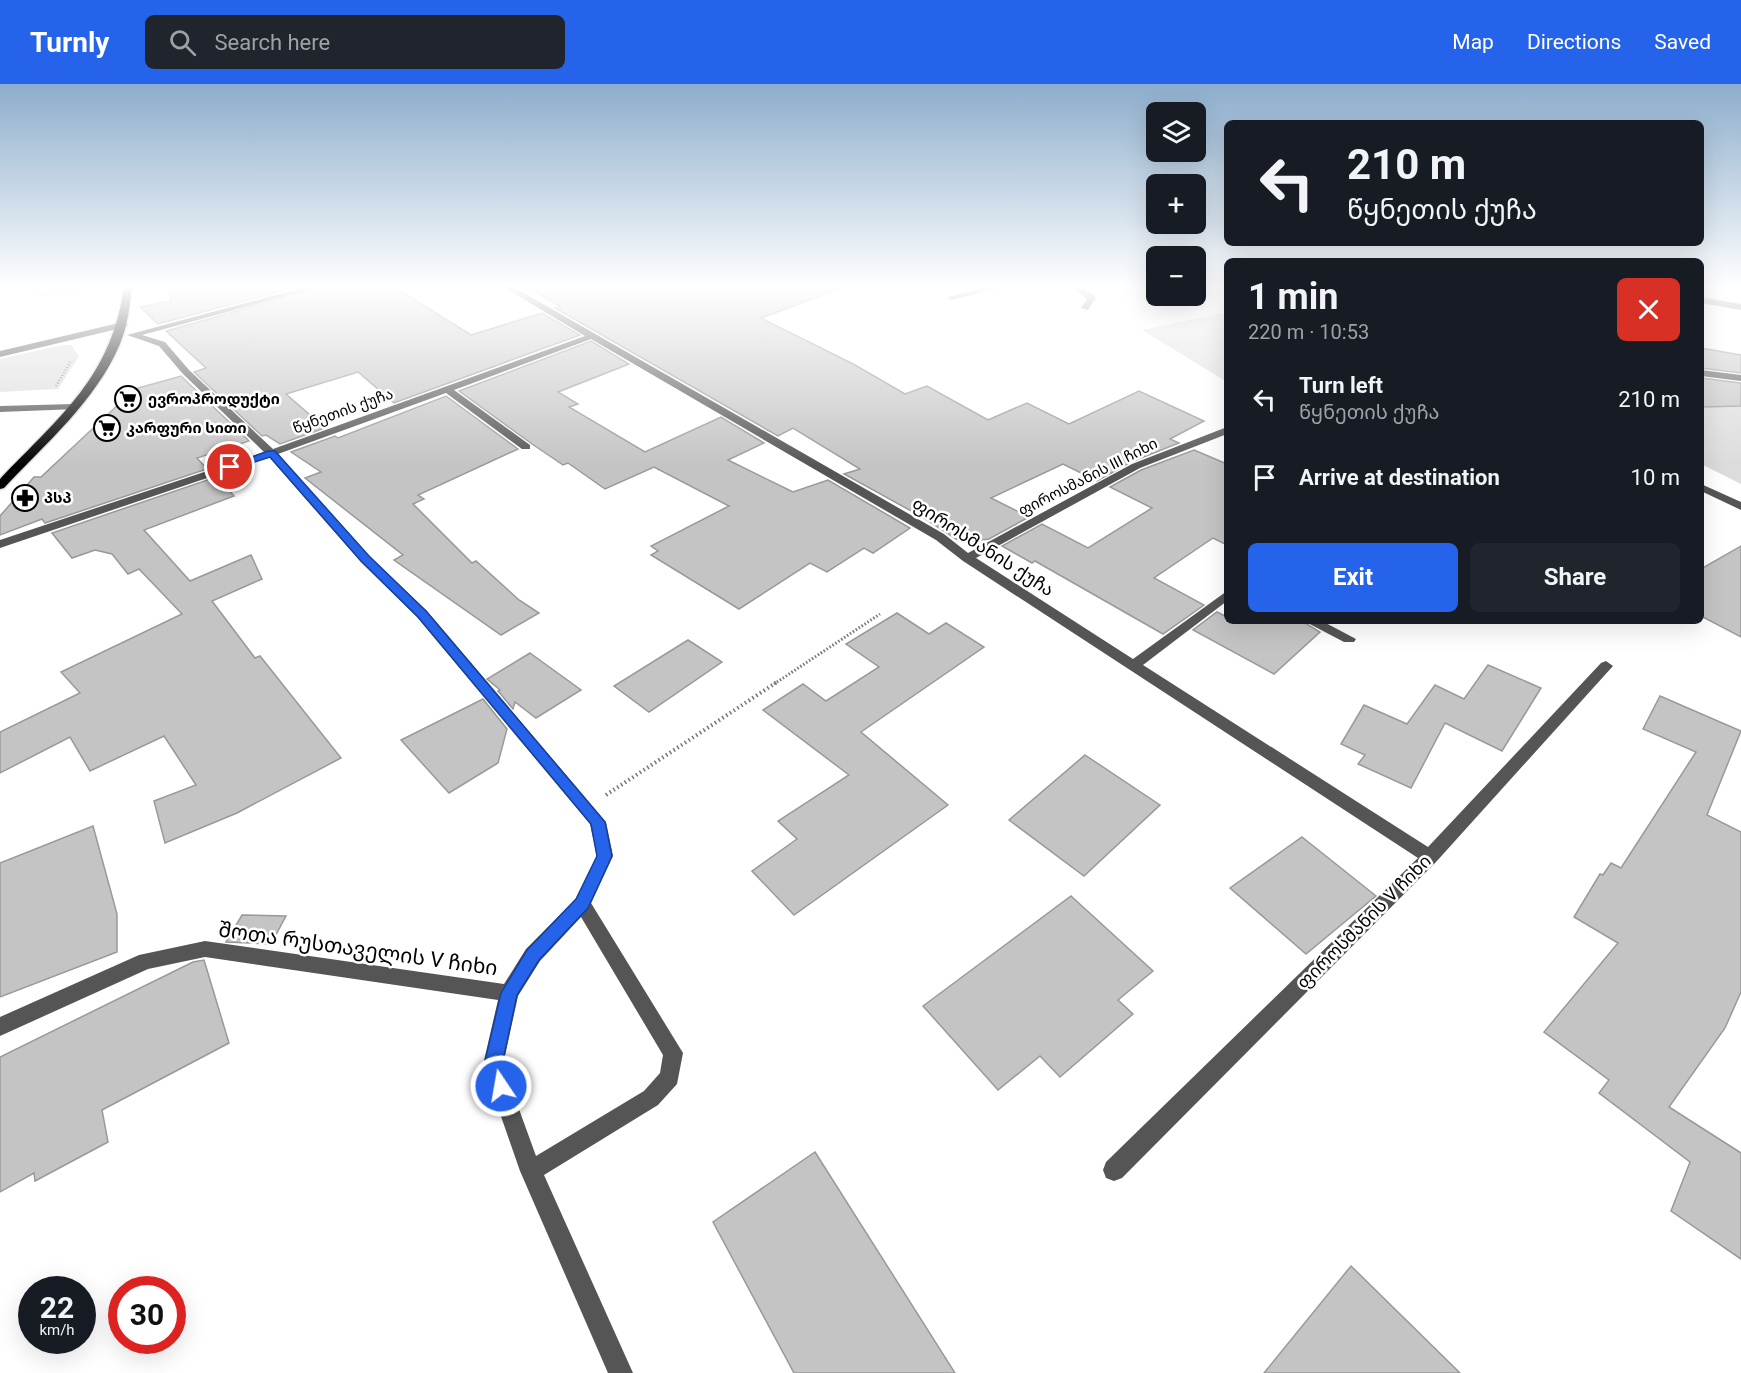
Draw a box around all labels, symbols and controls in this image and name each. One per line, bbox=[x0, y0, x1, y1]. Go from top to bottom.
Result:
search box bbox=[145, 15, 565, 69]
text: Turnly bbox=[30, 26, 109, 59]
icon: search bbox=[166, 26, 199, 59]
text: Search here bbox=[214, 30, 330, 55]
text: Map bbox=[1452, 30, 1494, 54]
text: Directions bbox=[1527, 30, 1621, 54]
text: Saved bbox=[1654, 30, 1711, 54]
map controls bbox=[1146, 102, 1206, 306]
button: layers bbox=[1146, 102, 1206, 162]
text: 210 m bbox=[1347, 140, 1466, 189]
icon: left bbox=[1248, 144, 1326, 222]
button: + bbox=[1146, 174, 1206, 234]
text: წყნეთის ქუჩა bbox=[1347, 194, 1537, 226]
button: − bbox=[1146, 246, 1206, 306]
text: 1 min bbox=[1248, 276, 1339, 318]
button: close bbox=[1617, 278, 1680, 341]
text: 220 m · 10:53 bbox=[1248, 320, 1369, 344]
text: Turn left bbox=[1299, 373, 1383, 398]
icon: left bbox=[1248, 383, 1281, 416]
supermarket icon: ევროპროდუქტი bbox=[113, 384, 143, 414]
street label: წყნეთის ქუჩა bbox=[290, 385, 396, 437]
text: 210 m bbox=[1618, 387, 1680, 412]
place label: ევროპროდუქტი bbox=[148, 390, 280, 408]
text: წყნეთის ქუჩა bbox=[1299, 400, 1440, 424]
supermarket icon: კარფური სითი bbox=[92, 413, 122, 443]
place label: კარფური სითი bbox=[126, 419, 247, 437]
street label: ფიროსმანის III ჩიხი bbox=[1015, 434, 1161, 520]
pin bbox=[204, 441, 255, 492]
icon: arrive bbox=[213, 450, 246, 483]
icon: arrive bbox=[1248, 461, 1281, 494]
text: Arrive at destination bbox=[1299, 465, 1500, 490]
text: 10 m bbox=[1631, 465, 1680, 490]
pharmacy icon: პსპ bbox=[10, 483, 40, 513]
place label: პსპ bbox=[44, 489, 72, 507]
street label: ფიროსმანის ქუჩა bbox=[908, 493, 1058, 601]
button: Exit bbox=[1248, 543, 1458, 612]
button: Share bbox=[1470, 543, 1680, 612]
street label: ფიროსმანის V ჩიხი bbox=[1292, 850, 1436, 994]
street label: შოთა რუსთაველის V ჩიხი bbox=[217, 918, 499, 981]
position arrow bbox=[469, 1054, 533, 1118]
speed limit sign: 30 bbox=[108, 1276, 186, 1354]
text: 22 bbox=[40, 1290, 74, 1325]
text: km/h bbox=[39, 1321, 75, 1339]

